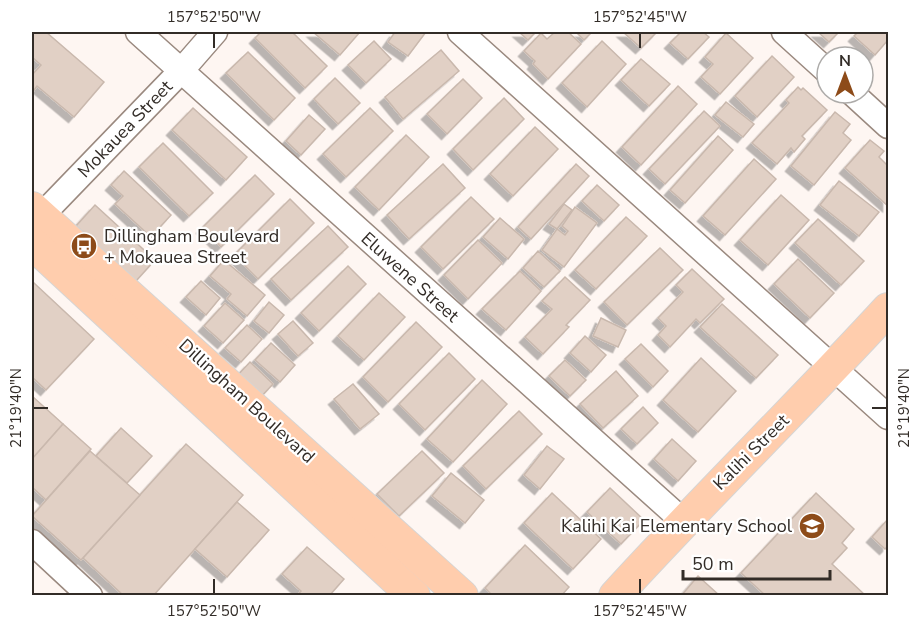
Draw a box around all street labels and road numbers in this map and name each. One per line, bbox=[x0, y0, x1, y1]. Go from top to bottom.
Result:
street label: Mokauea Street bbox=[72, 75, 178, 183]
street label: Eluwene Street bbox=[356, 227, 465, 328]
street label: Dillingham Boulevard bbox=[174, 333, 320, 469]
street label: Kalihi Street bbox=[708, 408, 795, 495]

